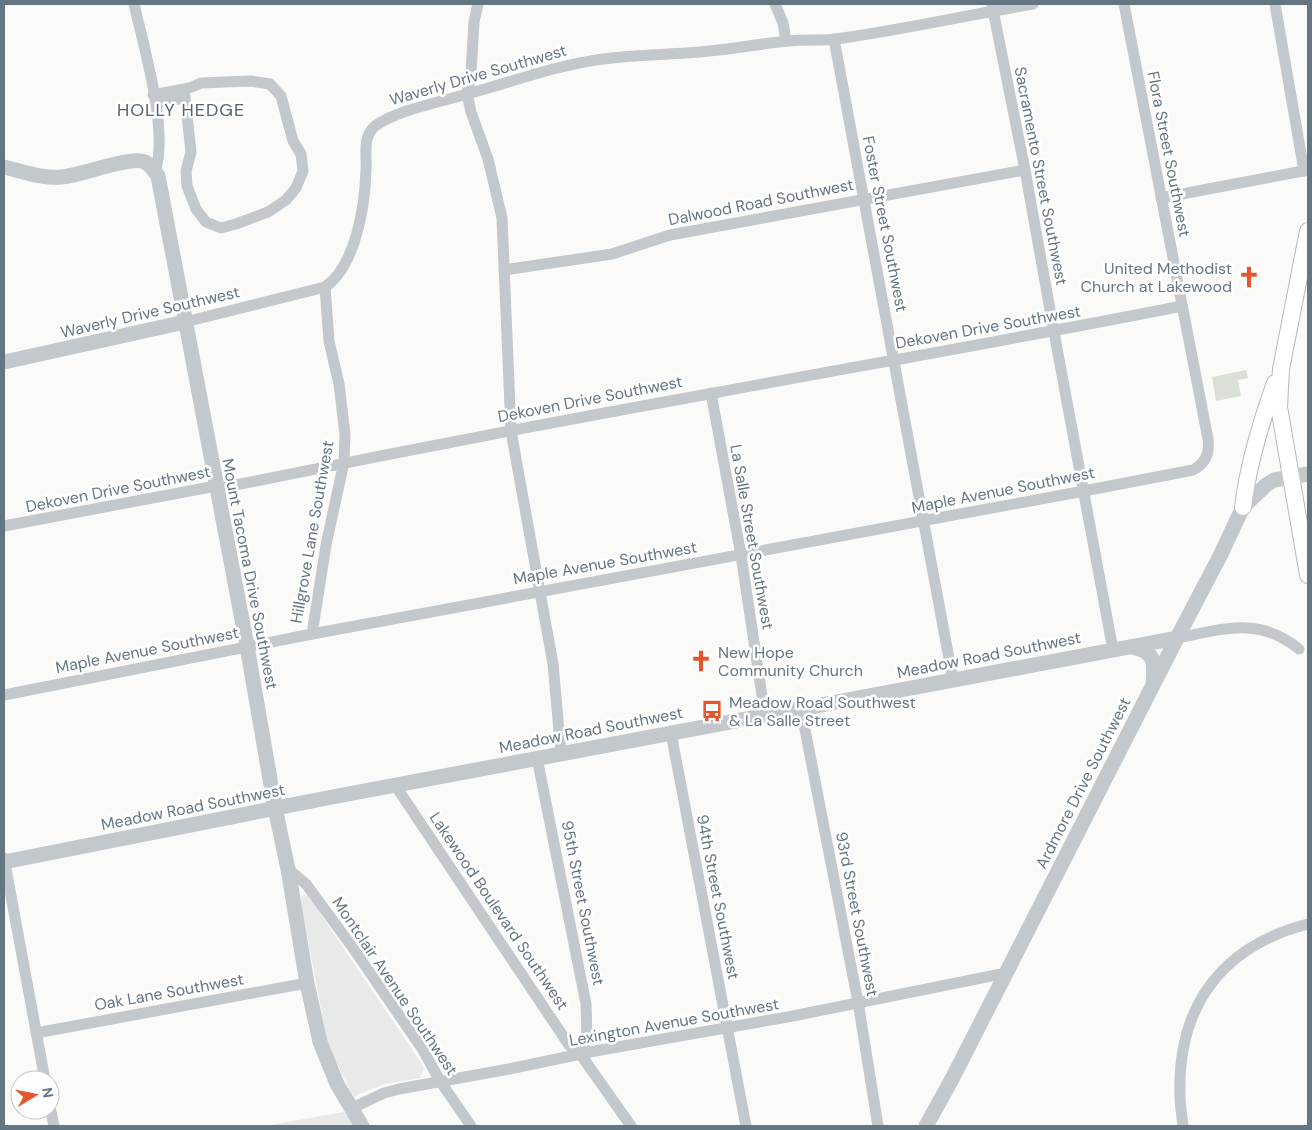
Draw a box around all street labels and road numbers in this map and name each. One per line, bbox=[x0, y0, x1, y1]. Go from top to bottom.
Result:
street label: Waverly Drive Southwest bbox=[387, 40, 569, 110]
street label: Sacramento Street Southwest bbox=[1010, 65, 1072, 287]
street label: Flora Street Southwest bbox=[1143, 69, 1195, 239]
street label: Foster Street Southwest bbox=[858, 134, 912, 314]
street label: Dalwood Road Southwest bbox=[667, 174, 855, 230]
street label: Waverly Drive Southwest bbox=[58, 281, 242, 343]
street label: Dekoven Drive Southwest bbox=[894, 300, 1082, 354]
street label: Dekoven Drive Southwest bbox=[496, 371, 684, 427]
street label: Hillgrove Lane Southwest bbox=[286, 439, 338, 625]
street label: La Salle Street Southwest bbox=[725, 443, 779, 631]
street label: Mount Tacoma Drive Southwest bbox=[217, 457, 283, 691]
street label: Dekoven Drive Southwest bbox=[24, 461, 212, 517]
street label: Maple Avenue Southwest bbox=[910, 462, 1096, 518]
street label: Maple Avenue Southwest bbox=[512, 537, 698, 589]
street label: Maple Avenue Southwest bbox=[54, 622, 240, 678]
street label: Meadow Road Southwest bbox=[895, 627, 1083, 683]
street label: Ardmore Drive Southwest bbox=[1031, 694, 1135, 872]
street label: Meadow Road Southwest bbox=[497, 702, 685, 758]
street label: Meadow Road Southwest bbox=[99, 779, 287, 835]
street label: Lakewood Boulevard Southwest bbox=[425, 808, 573, 1014]
street label: 94th Street Southwest bbox=[692, 813, 744, 981]
street label: 95th Street Southwest bbox=[557, 819, 609, 987]
street label: 93rd Street Southwest bbox=[831, 830, 883, 998]
street label: Montclair Avenue Southwest bbox=[327, 893, 463, 1079]
street label: Oak Lane Southwest bbox=[93, 969, 245, 1015]
street label: Lexington Avenue Southwest bbox=[567, 993, 781, 1051]

